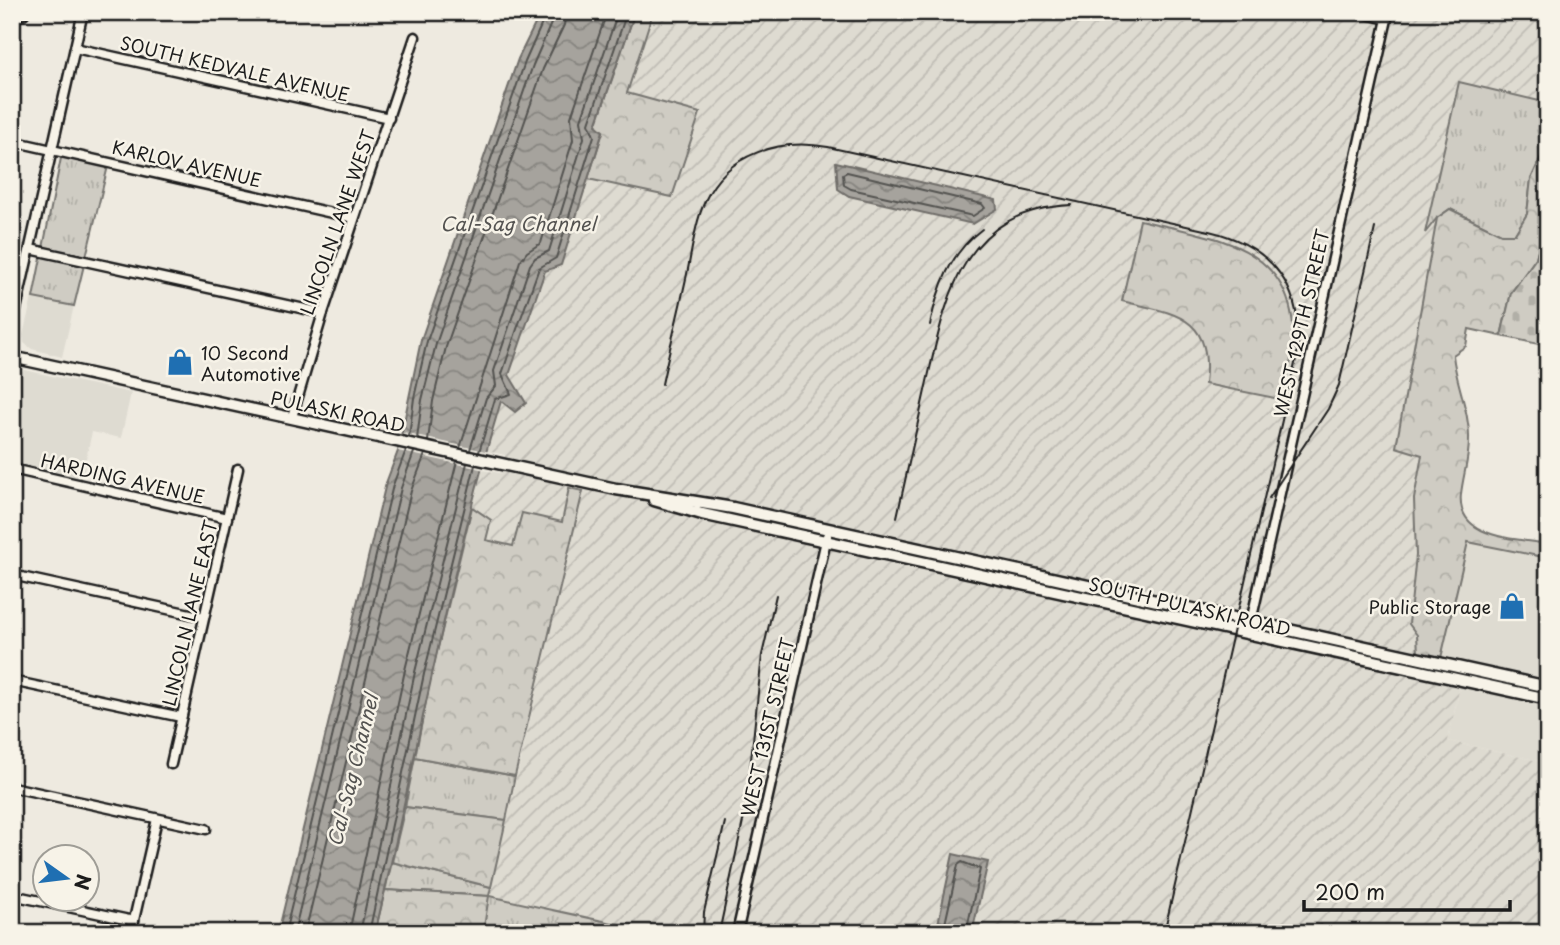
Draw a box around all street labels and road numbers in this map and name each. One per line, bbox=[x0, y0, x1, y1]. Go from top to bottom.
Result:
street label: SOUTH KEDVALE AVENUE bbox=[118, 28, 352, 108]
street label: LINCOLN LANE WEST bbox=[293, 125, 382, 318]
street label: KARLOV AVENUE bbox=[110, 133, 264, 193]
street label: WEST 129TH STREET bbox=[1266, 226, 1336, 419]
street label: PULASKI ROAD bbox=[268, 384, 408, 438]
street label: HARDING AVENUE bbox=[38, 446, 208, 510]
street label: LINCOLN LANE EAST bbox=[154, 517, 224, 709]
street label: SOUTH PULASKI ROAD bbox=[1086, 570, 1294, 642]
street label: WEST 131ST STREET bbox=[733, 634, 801, 819]

